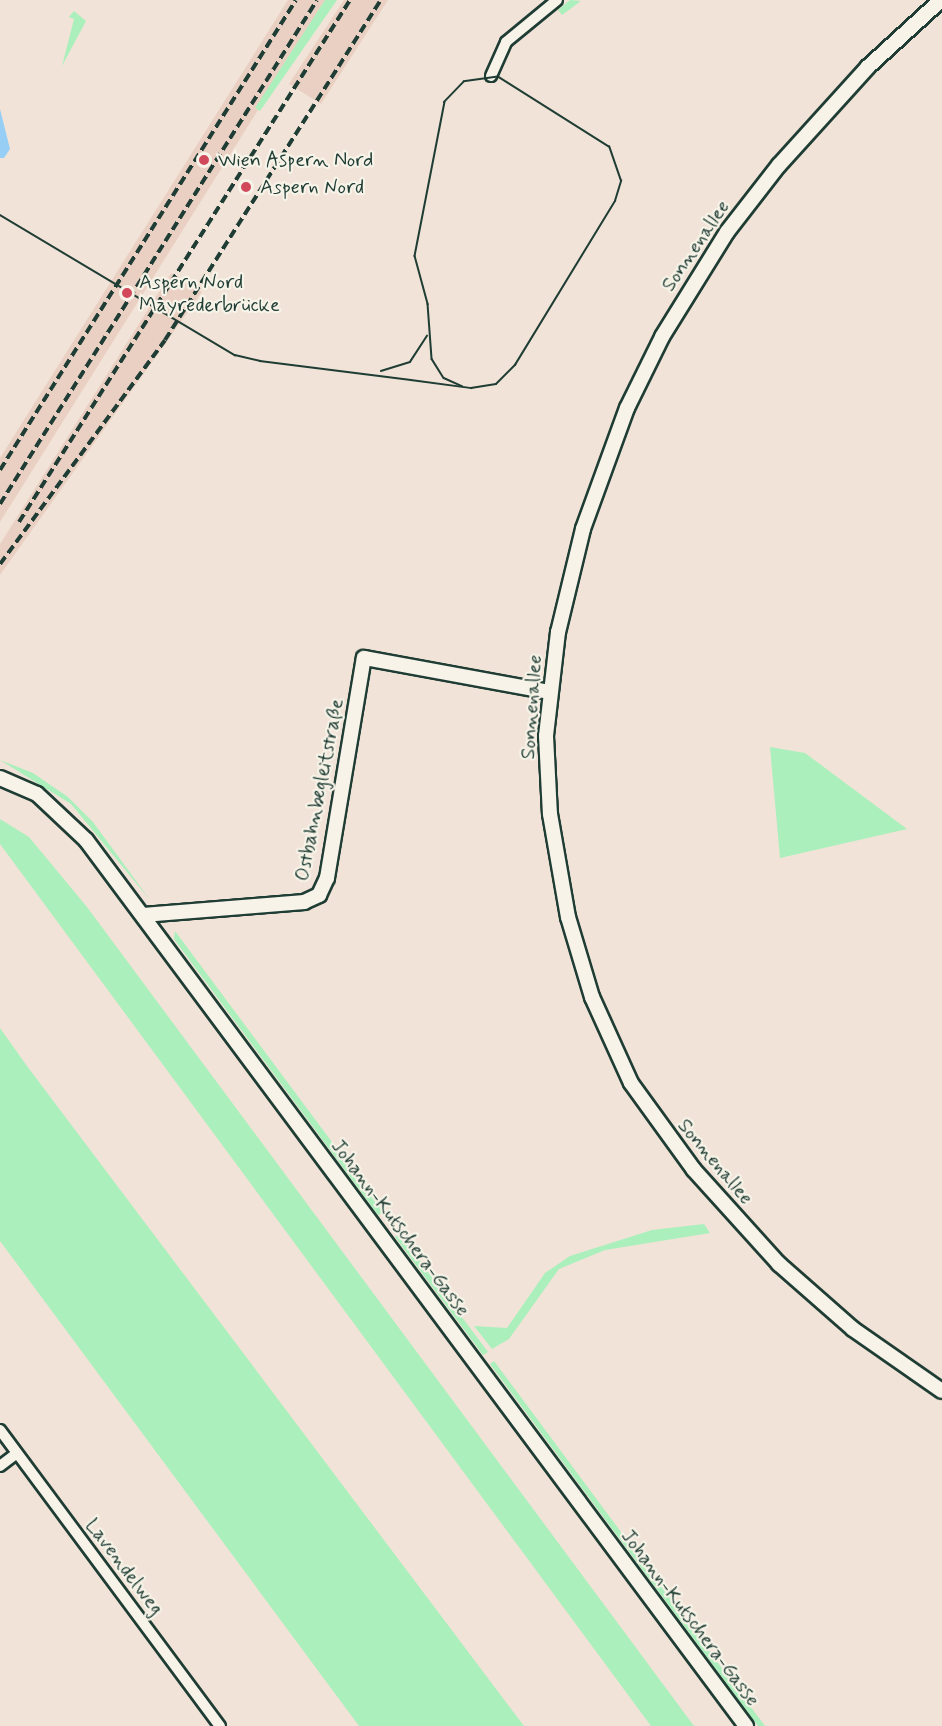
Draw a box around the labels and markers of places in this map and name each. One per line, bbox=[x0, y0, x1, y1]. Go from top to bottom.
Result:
place label: Wien Aspern Nord bbox=[218, 148, 370, 172]
marker: Wien Aspern Nord bbox=[195, 151, 213, 169]
place label: Aspern Nord bbox=[260, 175, 363, 199]
marker: Aspern Nord bbox=[237, 178, 255, 196]
place label: Aspern Nord Mayrederbrücke bbox=[139, 270, 280, 317]
marker: Aspern Nord Mayrederbrücke bbox=[120, 286, 134, 300]

